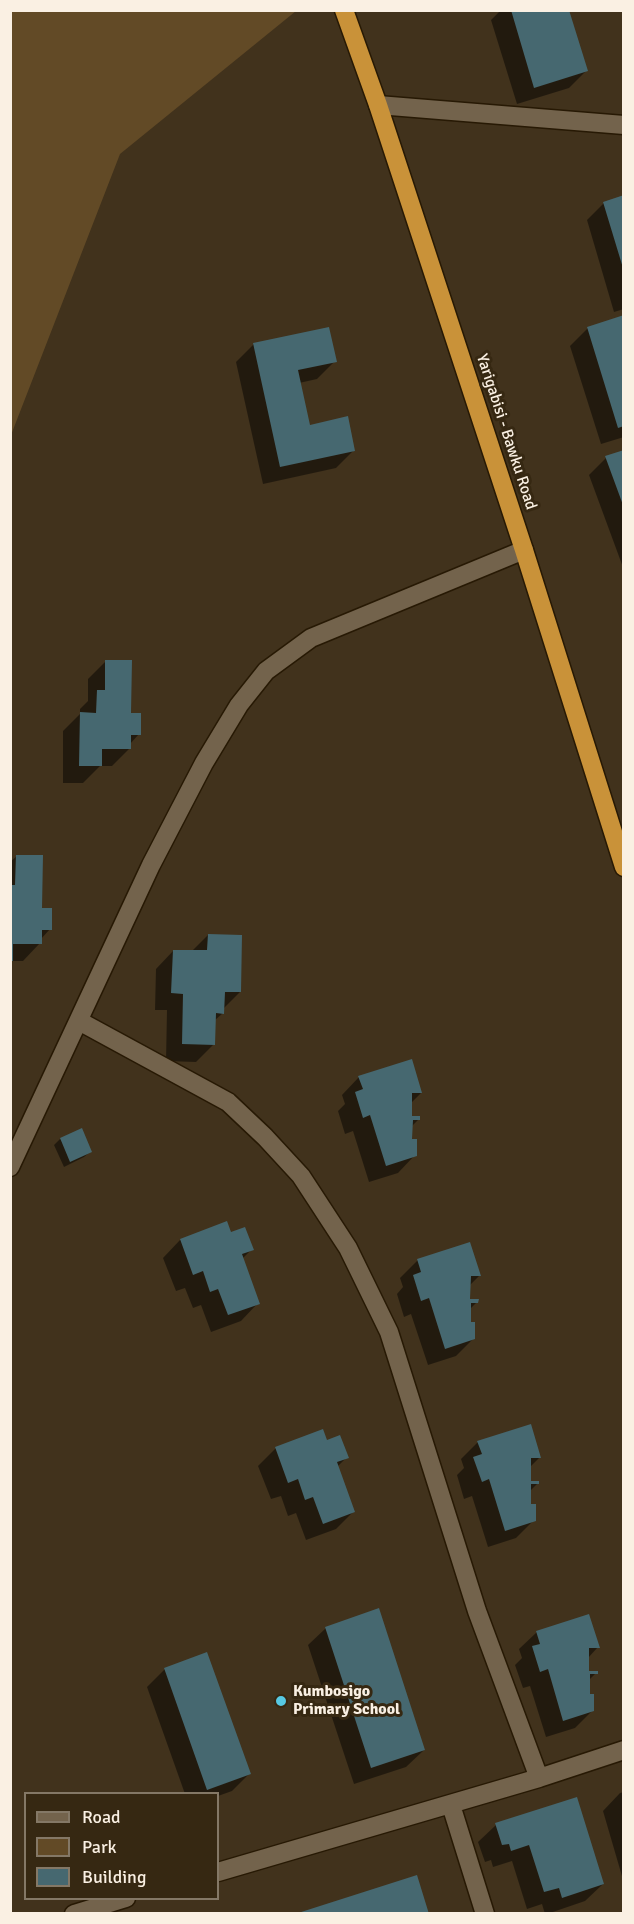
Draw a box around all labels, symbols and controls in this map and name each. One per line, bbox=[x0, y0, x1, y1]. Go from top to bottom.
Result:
street label: Yarigabisi - Bawku Road bbox=[472, 352, 540, 512]
place label: Kumbosigo Primary School bbox=[293, 1682, 400, 1720]
marker: Kumbosigo Primary School bbox=[274, 1694, 288, 1708]
legend bbox=[24, 1792, 219, 1900]
text: Road bbox=[82, 1806, 121, 1828]
text: Park bbox=[82, 1836, 117, 1858]
text: Building bbox=[82, 1866, 146, 1888]

